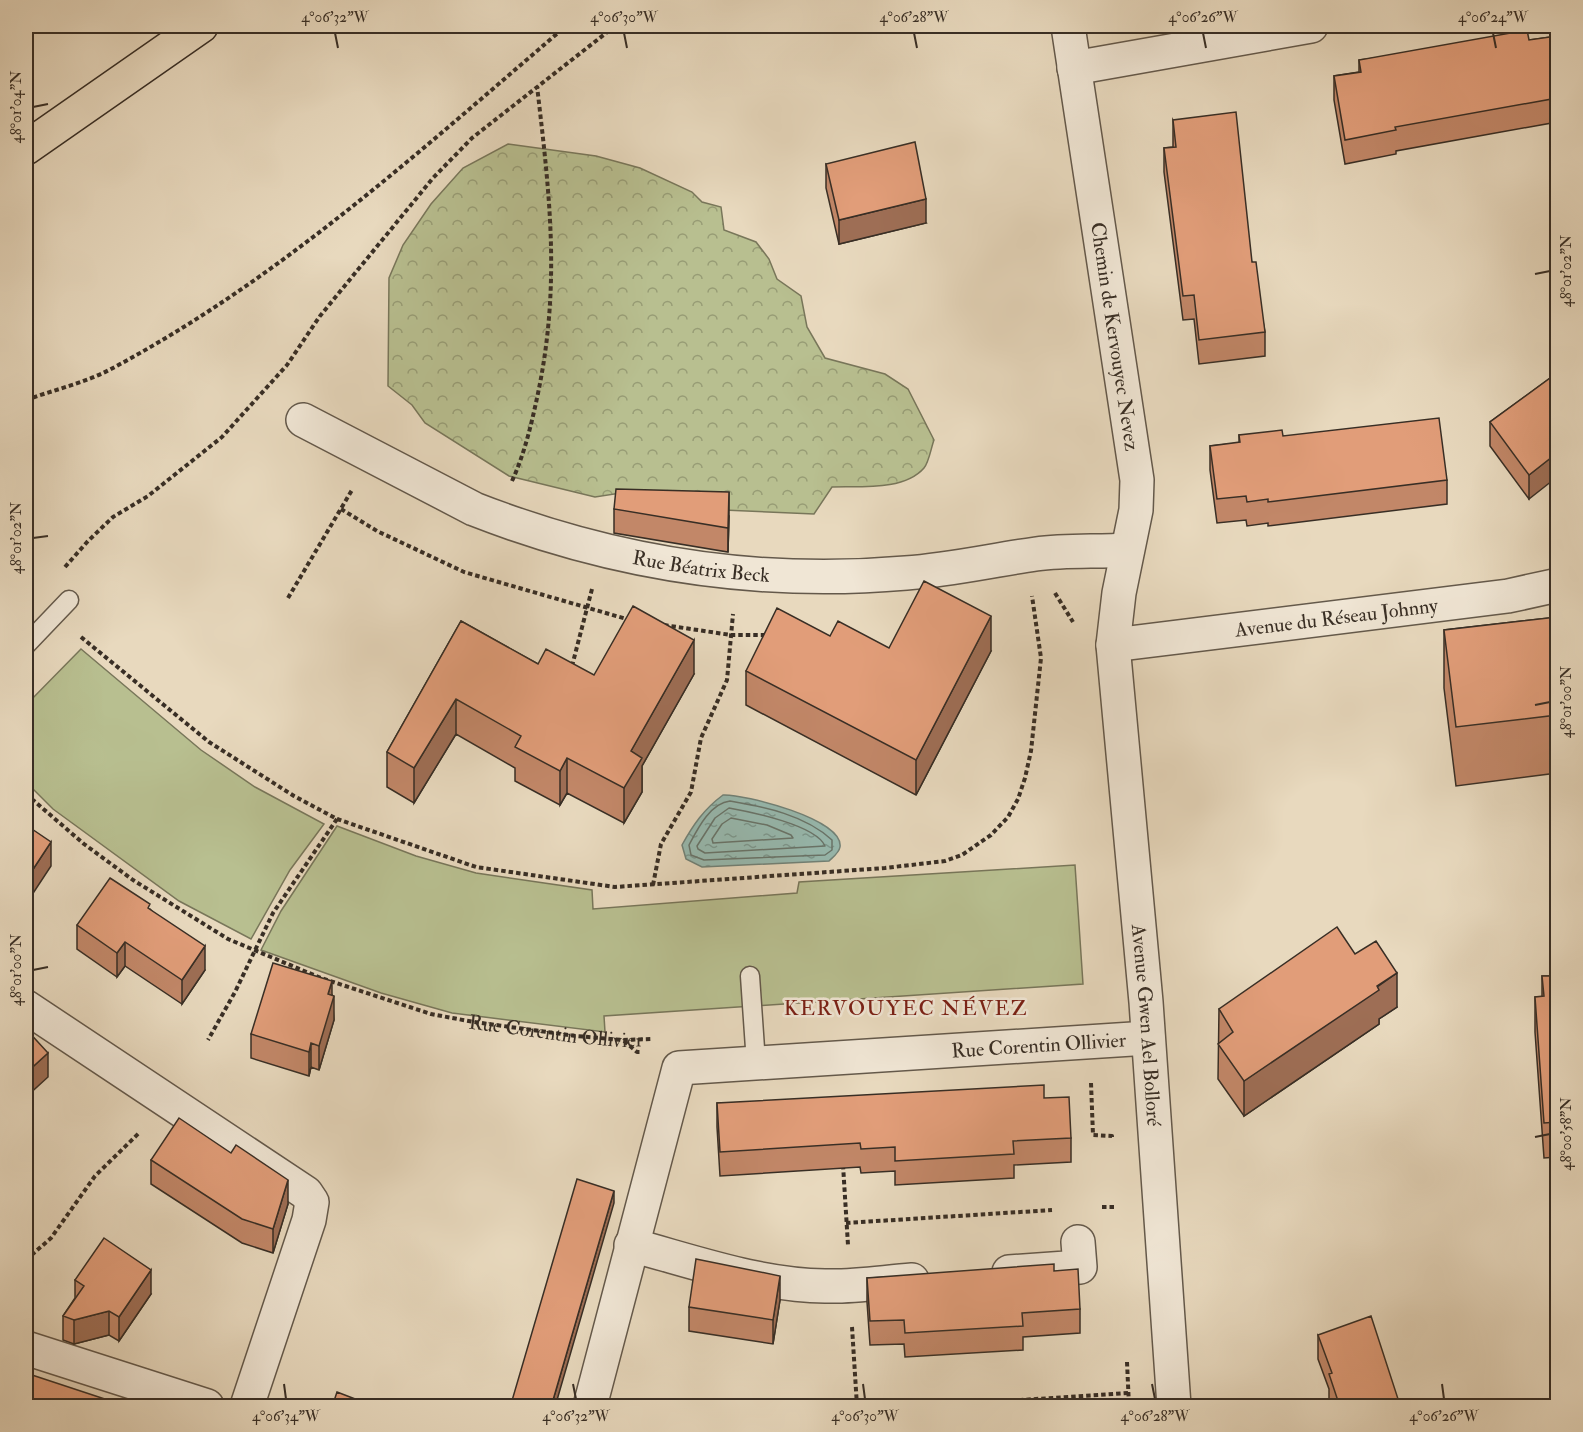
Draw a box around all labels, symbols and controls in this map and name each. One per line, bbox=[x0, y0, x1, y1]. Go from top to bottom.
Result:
text: 4°06'32"W bbox=[301, 8, 370, 27]
text: 4°06'30"W bbox=[590, 8, 659, 27]
text: 4°06'28"W bbox=[880, 8, 949, 27]
text: 4°06'26"W bbox=[1168, 8, 1238, 27]
text: 4°06'24"W bbox=[1458, 8, 1529, 27]
text: 48°01'04"N bbox=[7, 70, 26, 143]
street label: Chemin de Kervouyec Nevez bbox=[1085, 220, 1144, 453]
text: 48°01'02"N bbox=[1557, 234, 1576, 307]
text: 48°01'02"N bbox=[7, 501, 26, 574]
street label: Rue Béatrix Beck bbox=[630, 545, 771, 588]
street label: Avenue du Réseau Johnny bbox=[1233, 593, 1440, 643]
text: 48°01'00"N bbox=[1557, 665, 1576, 738]
street label: Avenue Gwen Ael Bolloré bbox=[1126, 922, 1167, 1128]
text: 48°01'00"N bbox=[7, 933, 26, 1006]
district label: KERVOUYEC NÉVEZ bbox=[784, 995, 1028, 1022]
street label: Rue Corentin Ollivier bbox=[467, 1009, 644, 1053]
street label: Rue Corentin Ollivier bbox=[951, 1027, 1127, 1064]
text: 48°00'58"N bbox=[1557, 1097, 1576, 1171]
text: 4°06'34"W bbox=[252, 1407, 321, 1426]
text: 4°06'32"W bbox=[542, 1407, 611, 1426]
text: 4°06'30"W bbox=[831, 1407, 900, 1426]
text: 4°06'28"W bbox=[1121, 1407, 1190, 1426]
text: 4°06'26"W bbox=[1409, 1407, 1479, 1426]

